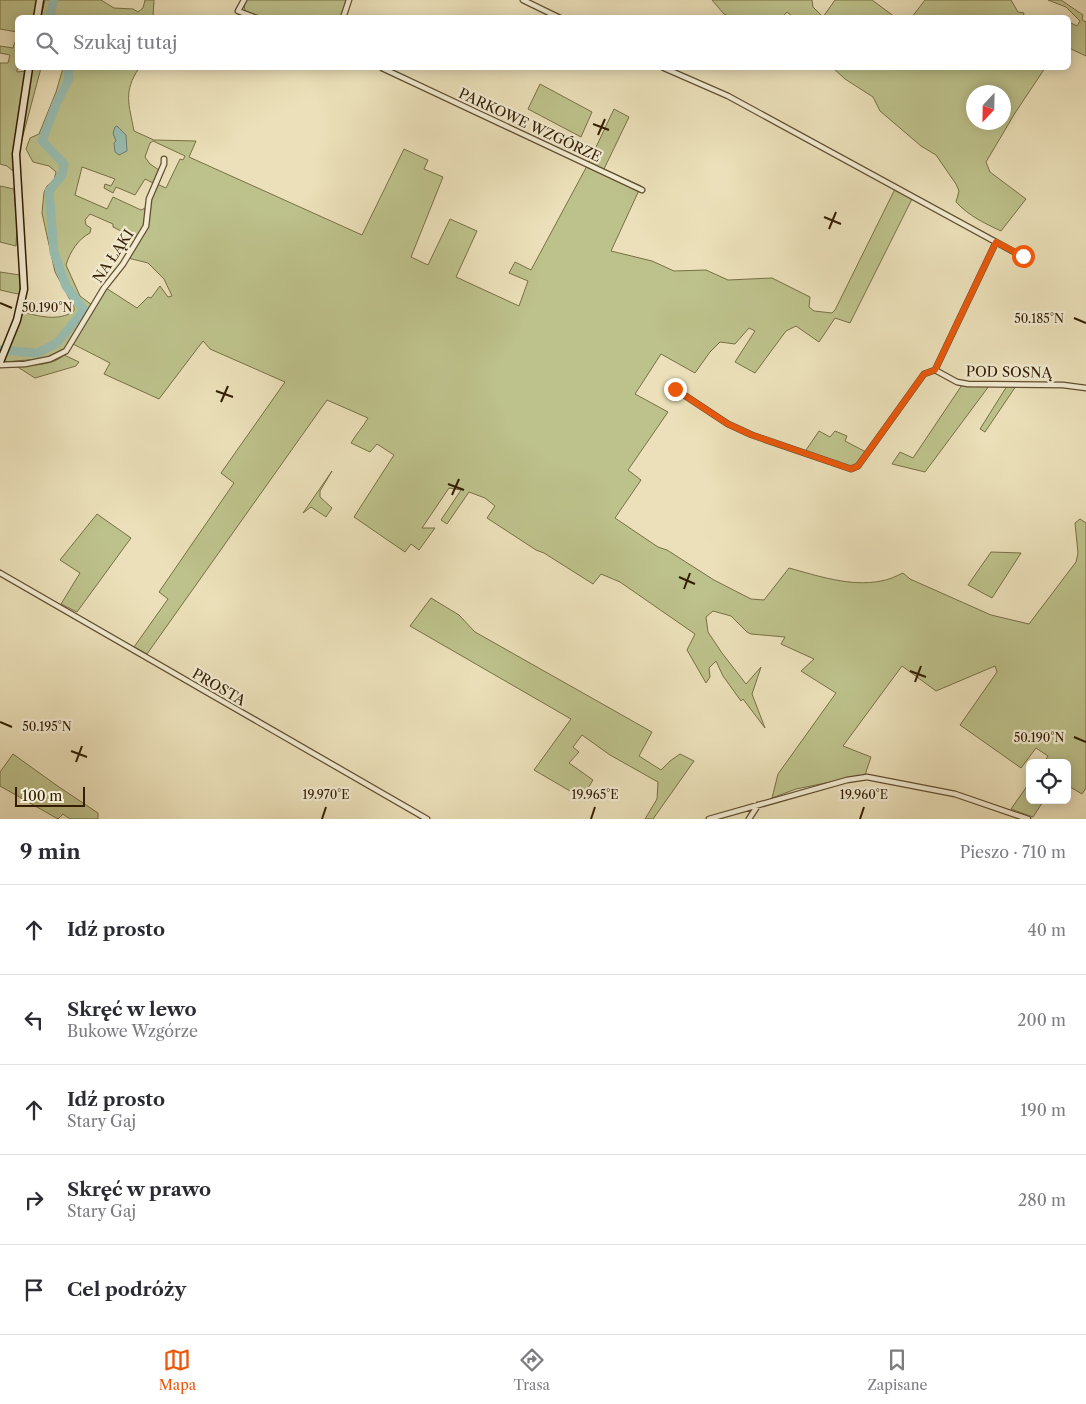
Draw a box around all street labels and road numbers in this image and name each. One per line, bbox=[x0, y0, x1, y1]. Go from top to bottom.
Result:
street label: PARKOWE WZGÓRZE bbox=[456, 83, 605, 166]
street label: NA ŁĄKI bbox=[89, 226, 137, 286]
street label: POD SOSNĄ bbox=[966, 362, 1053, 382]
street label: PROSTA bbox=[189, 664, 250, 710]

